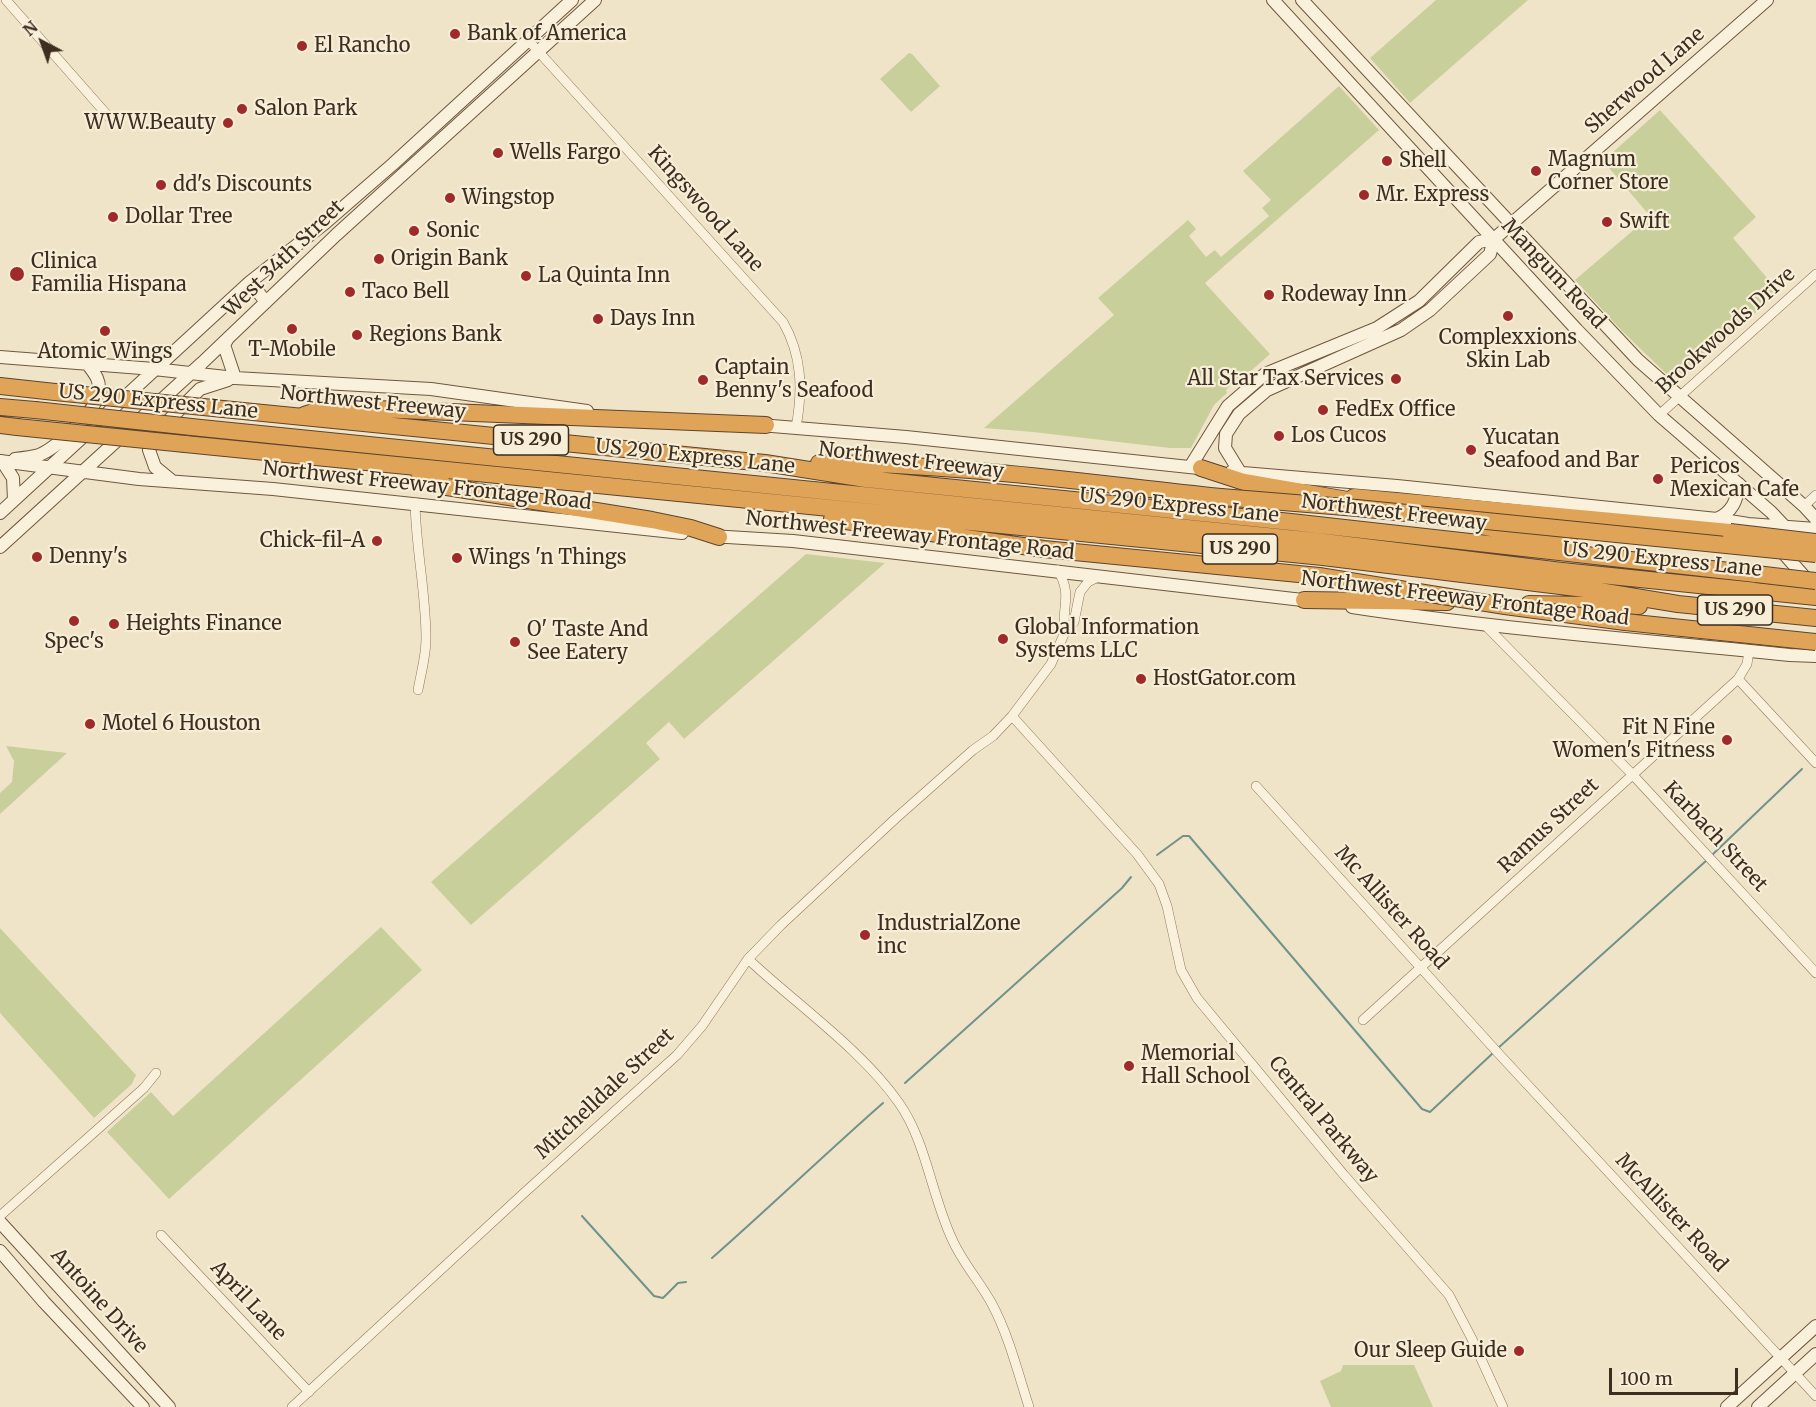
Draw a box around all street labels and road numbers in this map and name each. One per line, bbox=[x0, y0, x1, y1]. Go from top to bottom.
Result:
street label: Sherwood Lane bbox=[1580, 23, 1710, 139]
street label: Kingswood Lane bbox=[642, 141, 768, 277]
street label: West 34th Street bbox=[219, 195, 349, 323]
street label: Mangum Road bbox=[1496, 214, 1610, 334]
street label: Brookwoods Drive bbox=[1652, 263, 1800, 399]
street label: US 290 Express Lane bbox=[57, 380, 259, 424]
street label: Northwest Freeway bbox=[279, 381, 467, 425]
road number: US 290 bbox=[494, 425, 568, 455]
street label: US 290 Express Lane bbox=[594, 435, 796, 479]
street label: Northwest Freeway bbox=[817, 438, 1005, 484]
street label: Northwest Freeway Frontage Road bbox=[261, 457, 593, 515]
street label: US 290 Express Lane bbox=[1078, 484, 1280, 528]
street label: Northwest Freeway bbox=[1300, 490, 1488, 536]
street label: Northwest Freeway Frontage Road bbox=[744, 507, 1076, 565]
road number: US 290 bbox=[1202, 534, 1278, 564]
street label: US 290 Express Lane bbox=[1561, 538, 1763, 582]
street label: Northwest Freeway Frontage Road bbox=[1300, 567, 1630, 631]
road number: US 290 bbox=[1698, 595, 1772, 625]
street label: Ramus Street bbox=[1494, 773, 1604, 879]
street label: Karbach Street bbox=[1658, 777, 1772, 897]
street label: Mc Allister Road bbox=[1329, 841, 1453, 975]
street label: Mitchelldale Street bbox=[531, 1024, 679, 1164]
street label: Central Parkway bbox=[1263, 1052, 1383, 1188]
street label: McAllister Road bbox=[1610, 1149, 1732, 1277]
street label: Antoine Drive bbox=[46, 1244, 152, 1358]
street label: April Lane bbox=[205, 1256, 291, 1346]

